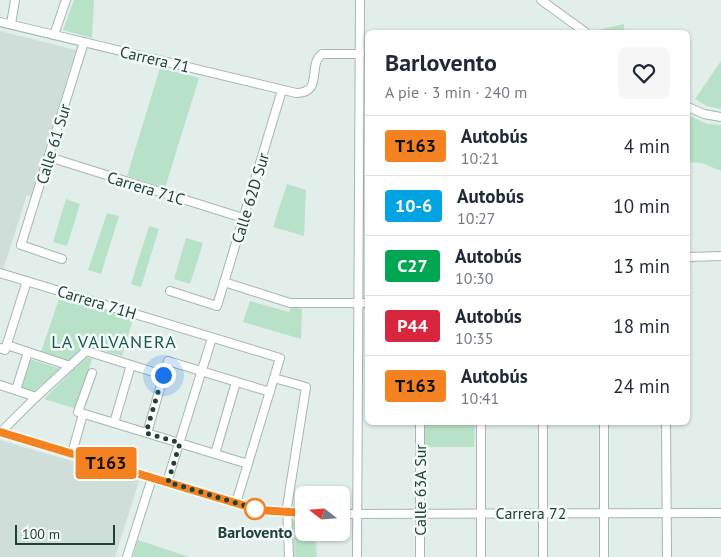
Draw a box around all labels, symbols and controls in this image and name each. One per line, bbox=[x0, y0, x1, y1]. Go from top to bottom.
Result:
street label: Carrera 71 bbox=[118, 41, 192, 77]
text: Barlovento bbox=[385, 47, 497, 78]
button: heart bbox=[618, 47, 670, 99]
text: A pie · 3 min · 240 m bbox=[385, 82, 527, 102]
street label: Calle 61 Sur bbox=[31, 101, 75, 187]
text: Autobús bbox=[461, 124, 528, 148]
text: T163 bbox=[395, 134, 436, 157]
text: 4 min bbox=[624, 134, 670, 158]
text: 10:21 bbox=[461, 148, 499, 168]
street label: Calle 62D Sur bbox=[227, 150, 273, 246]
street label: Carrera 71C bbox=[105, 167, 187, 209]
text: Autobús bbox=[457, 184, 524, 208]
text: 10-6 bbox=[395, 194, 432, 217]
text: 10 min bbox=[613, 194, 670, 218]
text: 10:27 bbox=[457, 208, 496, 228]
text: Autobús bbox=[455, 244, 522, 268]
text: C27 bbox=[397, 254, 428, 277]
text: 13 min bbox=[613, 254, 670, 278]
text: 10:30 bbox=[455, 268, 493, 288]
street label: Carrera 71H bbox=[55, 280, 139, 324]
text: Autobús bbox=[455, 304, 522, 328]
text: P44 bbox=[397, 314, 428, 337]
text: 18 min bbox=[613, 314, 670, 338]
text: 10:35 bbox=[455, 328, 493, 348]
district label: LA VALVANERA bbox=[51, 330, 177, 353]
your location bbox=[151, 363, 176, 388]
text: Autobús bbox=[461, 364, 528, 388]
text: T163 bbox=[395, 374, 436, 397]
text: 24 min bbox=[613, 374, 670, 398]
text: 10:41 bbox=[461, 388, 499, 408]
street label: Calle 63A Sur bbox=[410, 444, 430, 536]
line badge: T163 bbox=[71, 447, 141, 479]
text: T163 bbox=[86, 451, 126, 474]
north arrow bbox=[295, 486, 350, 541]
map controls bbox=[295, 486, 350, 541]
marker: Barlovento bbox=[244, 498, 266, 520]
street label: Carrera 72 bbox=[496, 503, 566, 523]
scale bar bbox=[15, 522, 115, 545]
place label: Barlovento bbox=[218, 522, 293, 542]
text: 100 m bbox=[22, 525, 60, 543]

